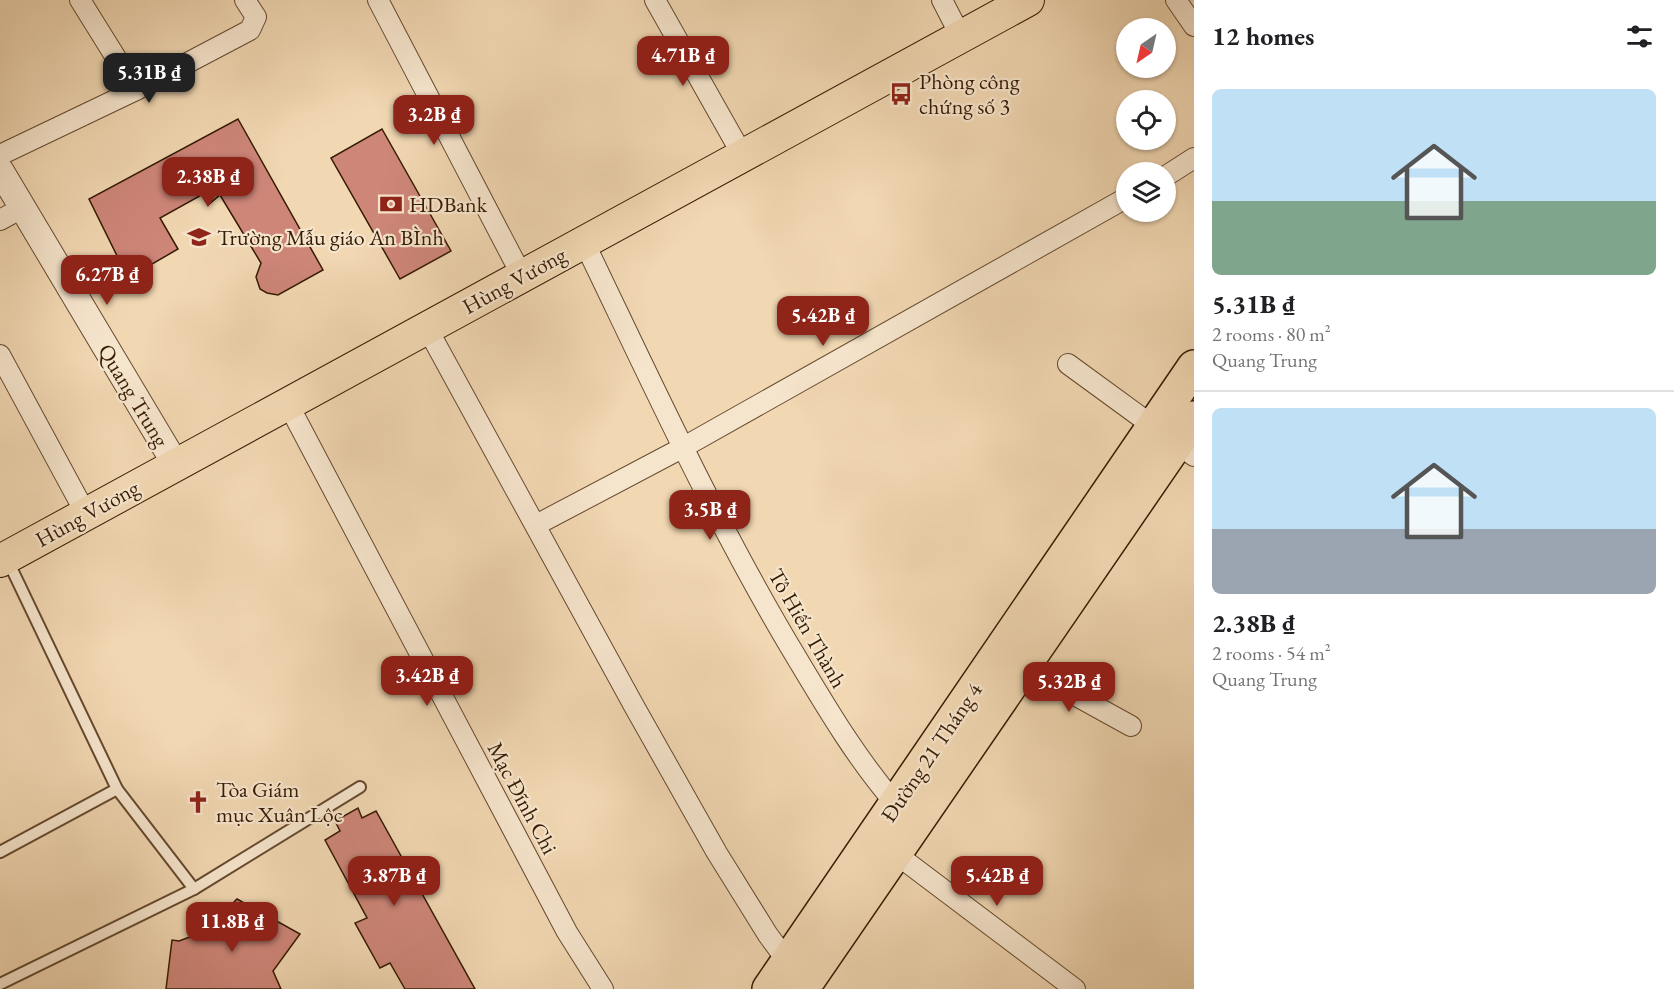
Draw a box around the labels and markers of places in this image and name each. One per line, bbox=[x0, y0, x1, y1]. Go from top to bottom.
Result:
pin: 4.71B ₫ bbox=[628, 36, 738, 87]
pin: 5.31B ₫ bbox=[94, 53, 204, 104]
place label: Phòng công chứng số 3 bbox=[919, 67, 1020, 121]
bus stop icon: Phòng công chứng số 3 bbox=[888, 81, 914, 107]
pin: 3.2B ₫ bbox=[385, 95, 483, 146]
pin: 2.38B ₫ bbox=[153, 157, 263, 208]
place label: HDBank bbox=[409, 190, 488, 219]
bank icon: HDBank bbox=[378, 191, 404, 217]
place label: Trường Mẫu giáo An BÌnh bbox=[217, 223, 444, 252]
school or university icon: Trường Mẫu giáo An BÌnh bbox=[186, 224, 212, 250]
pin: 6.27B ₫ bbox=[52, 255, 162, 306]
pin: 5.42B ₫ bbox=[768, 296, 878, 347]
pin: 3.5B ₫ bbox=[661, 490, 759, 541]
pin: 3.42B ₫ bbox=[372, 656, 482, 707]
pin: 5.32B ₫ bbox=[1014, 662, 1124, 713]
place label: Tòa Giám mục Xuân Lộc bbox=[216, 775, 343, 829]
church icon: Tòa Giám mục Xuân Lộc bbox=[185, 789, 211, 815]
pin: 3.87B ₫ bbox=[339, 856, 449, 907]
pin: 5.42B ₫ bbox=[942, 856, 1052, 907]
pin: 11.8B ₫ bbox=[177, 902, 287, 953]

